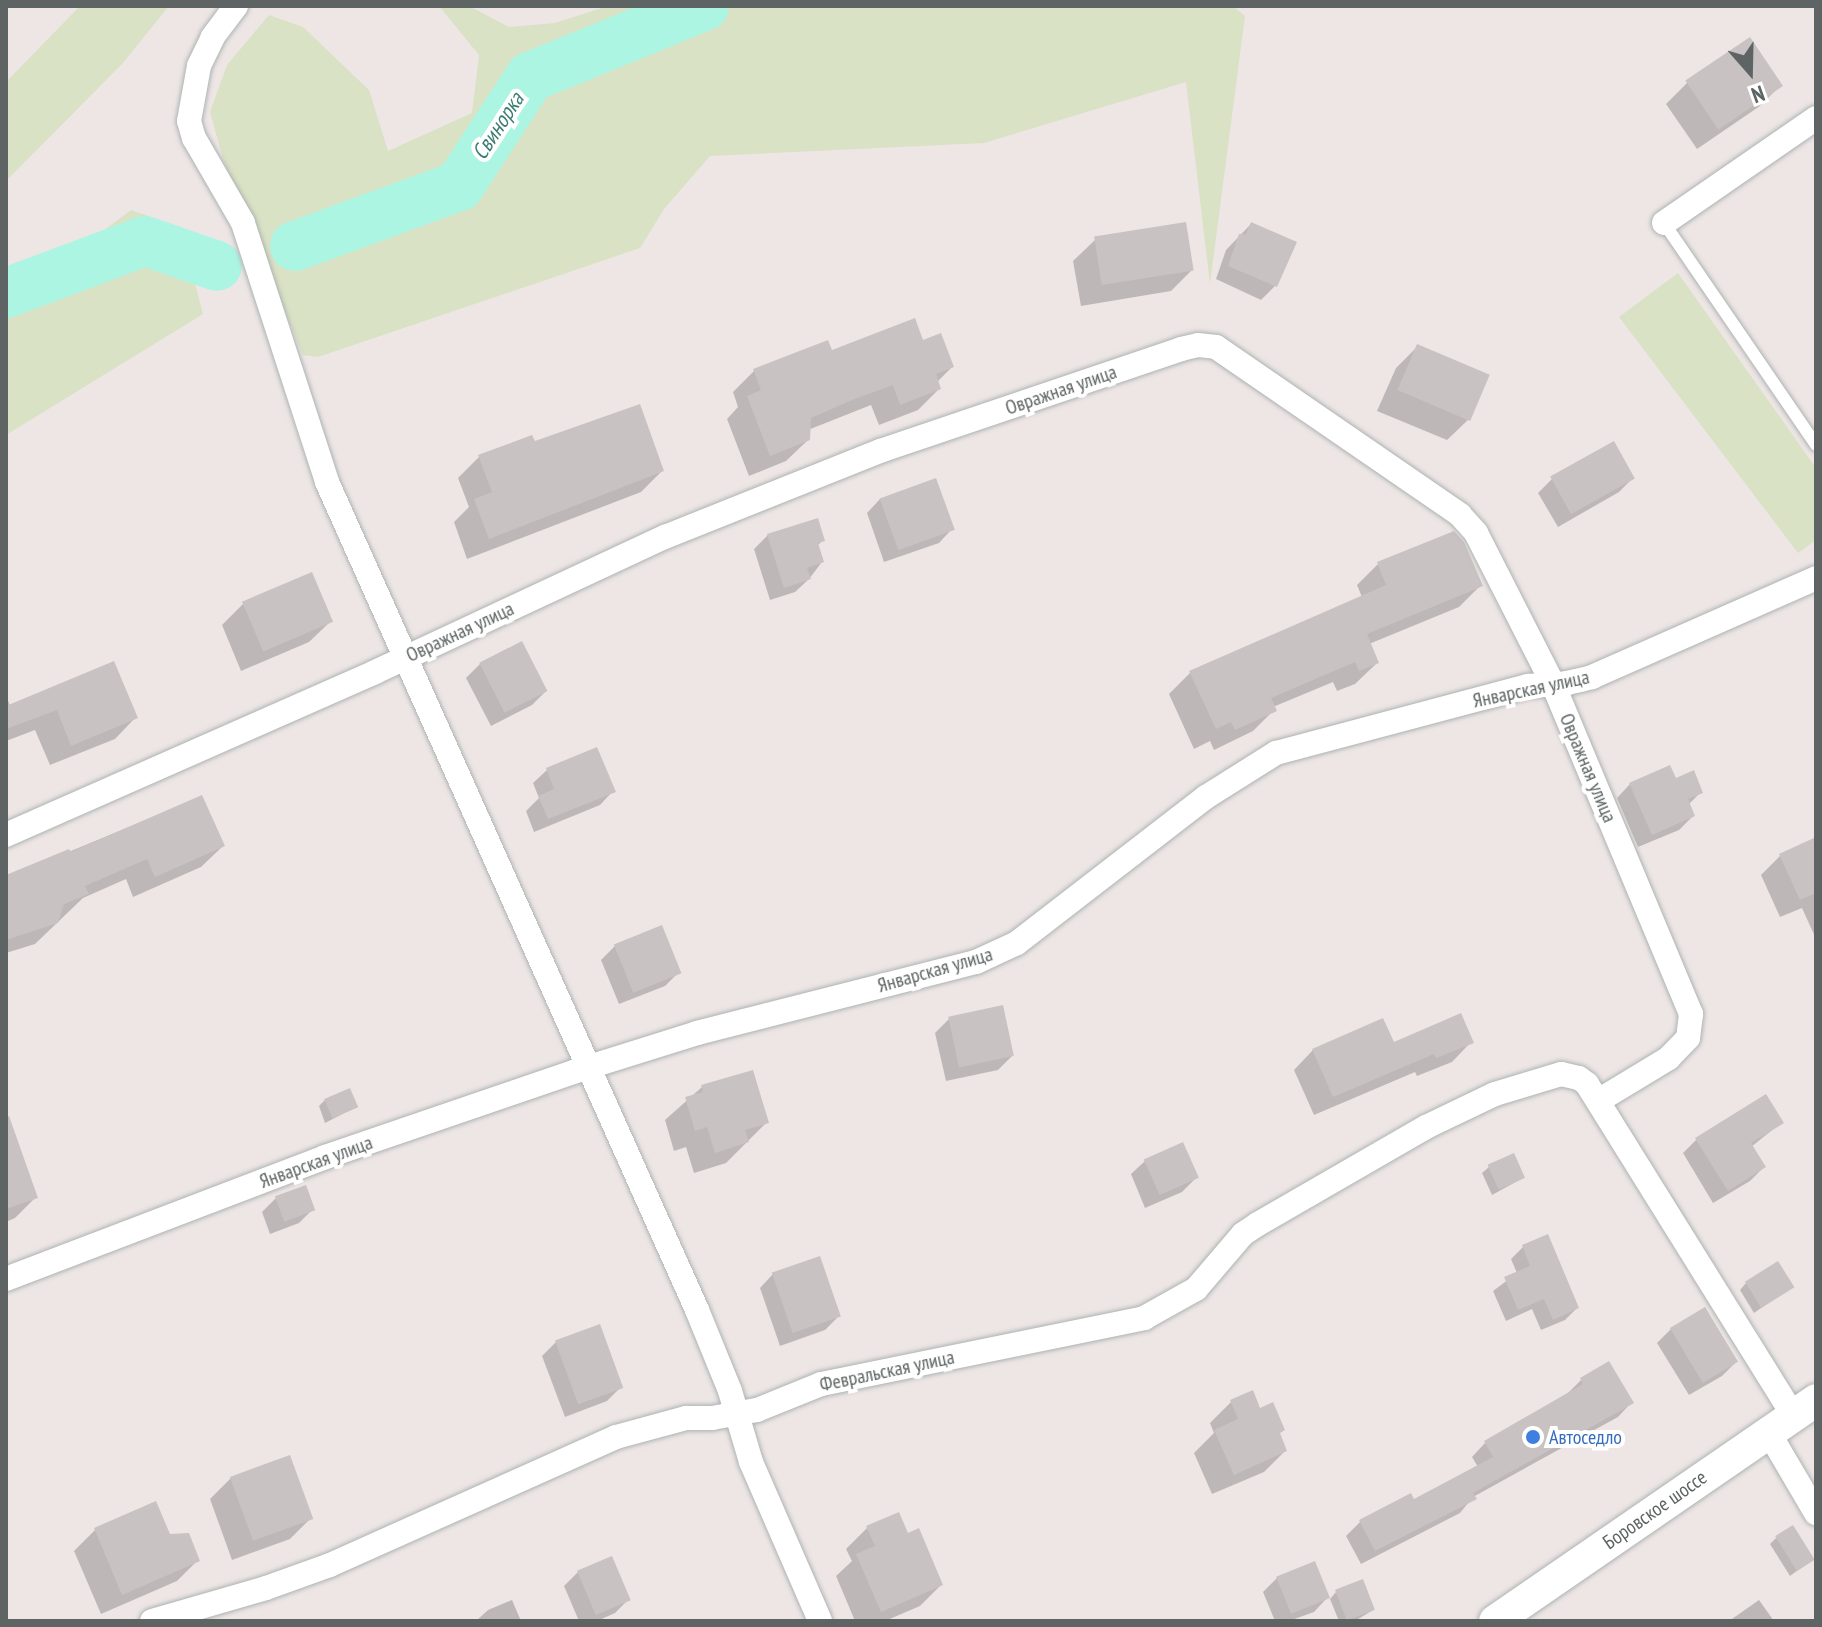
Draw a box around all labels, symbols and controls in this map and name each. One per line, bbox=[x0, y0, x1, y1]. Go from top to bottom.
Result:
north arrow bbox=[1710, 32, 1790, 112]
text: N bbox=[1748, 79, 1769, 110]
water label: Свинорка bbox=[467, 88, 529, 164]
street label: Овражная улица bbox=[1002, 360, 1120, 420]
street label: Овражная улица bbox=[402, 597, 518, 667]
street label: Январская улица bbox=[1471, 665, 1591, 713]
street label: Овражная улица bbox=[1554, 710, 1622, 826]
street label: Январская улица bbox=[875, 942, 995, 998]
street label: Январская улица bbox=[256, 1130, 376, 1194]
street label: Февральская улица bbox=[817, 1345, 957, 1397]
place label: Автоседло bbox=[1549, 1425, 1622, 1449]
marker: Автоседло bbox=[1524, 1428, 1542, 1446]
street label: Боровское шоссе bbox=[1599, 1465, 1711, 1555]

